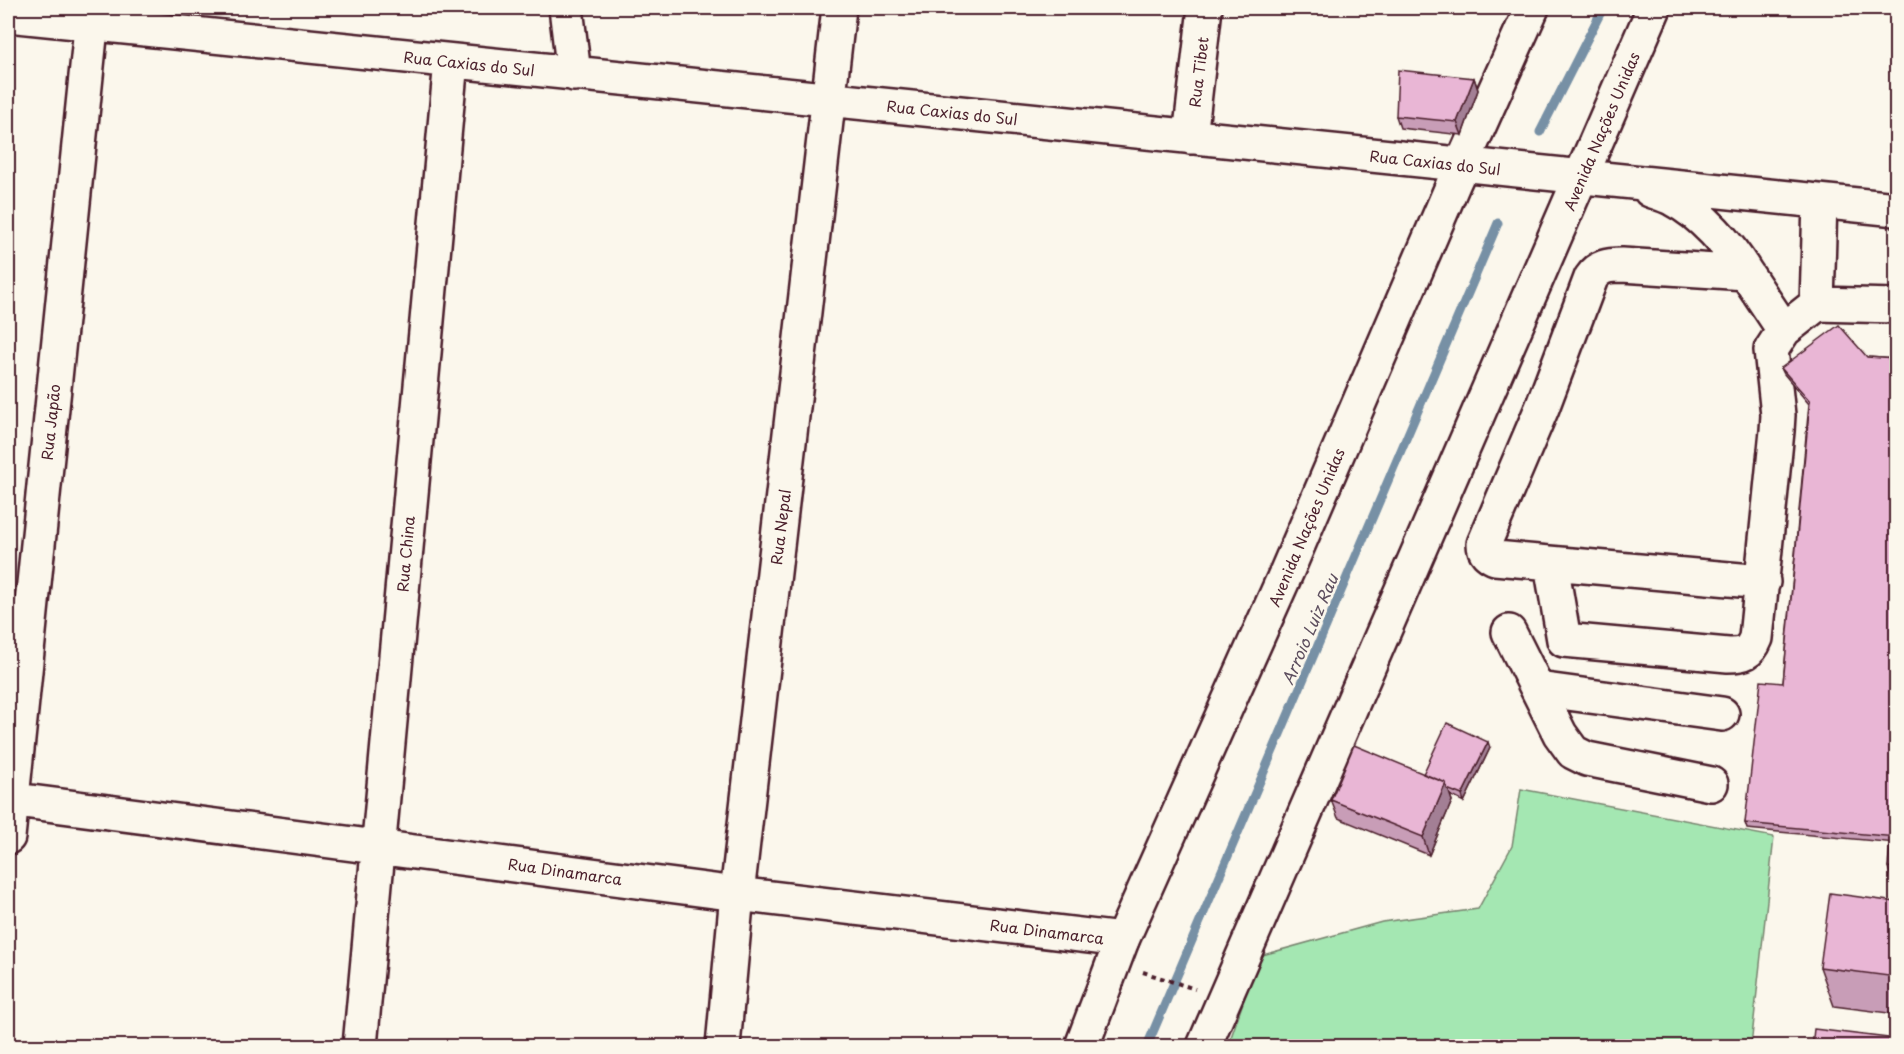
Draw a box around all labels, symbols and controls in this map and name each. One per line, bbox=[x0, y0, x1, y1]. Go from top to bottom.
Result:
street label: Rua Tibet bbox=[1182, 35, 1214, 109]
street label: Rua Caxias do Sul bbox=[402, 45, 536, 81]
street label: Avenida Nações Unidas bbox=[1557, 48, 1645, 214]
street label: Rua Caxias do Sul bbox=[885, 94, 1019, 130]
street label: Rua Caxias do Sul bbox=[1368, 144, 1502, 180]
street label: Rua Japão bbox=[35, 383, 65, 461]
street label: Avenida Nações Unidas bbox=[1262, 444, 1350, 610]
street label: Rua Nepal bbox=[764, 488, 796, 566]
street label: Rua China bbox=[390, 514, 420, 593]
water label: Arroio Luiz Rau bbox=[1275, 568, 1344, 688]
street label: Rua Dinamarca bbox=[507, 852, 624, 890]
street label: Rua Dinamarca bbox=[989, 913, 1106, 949]

